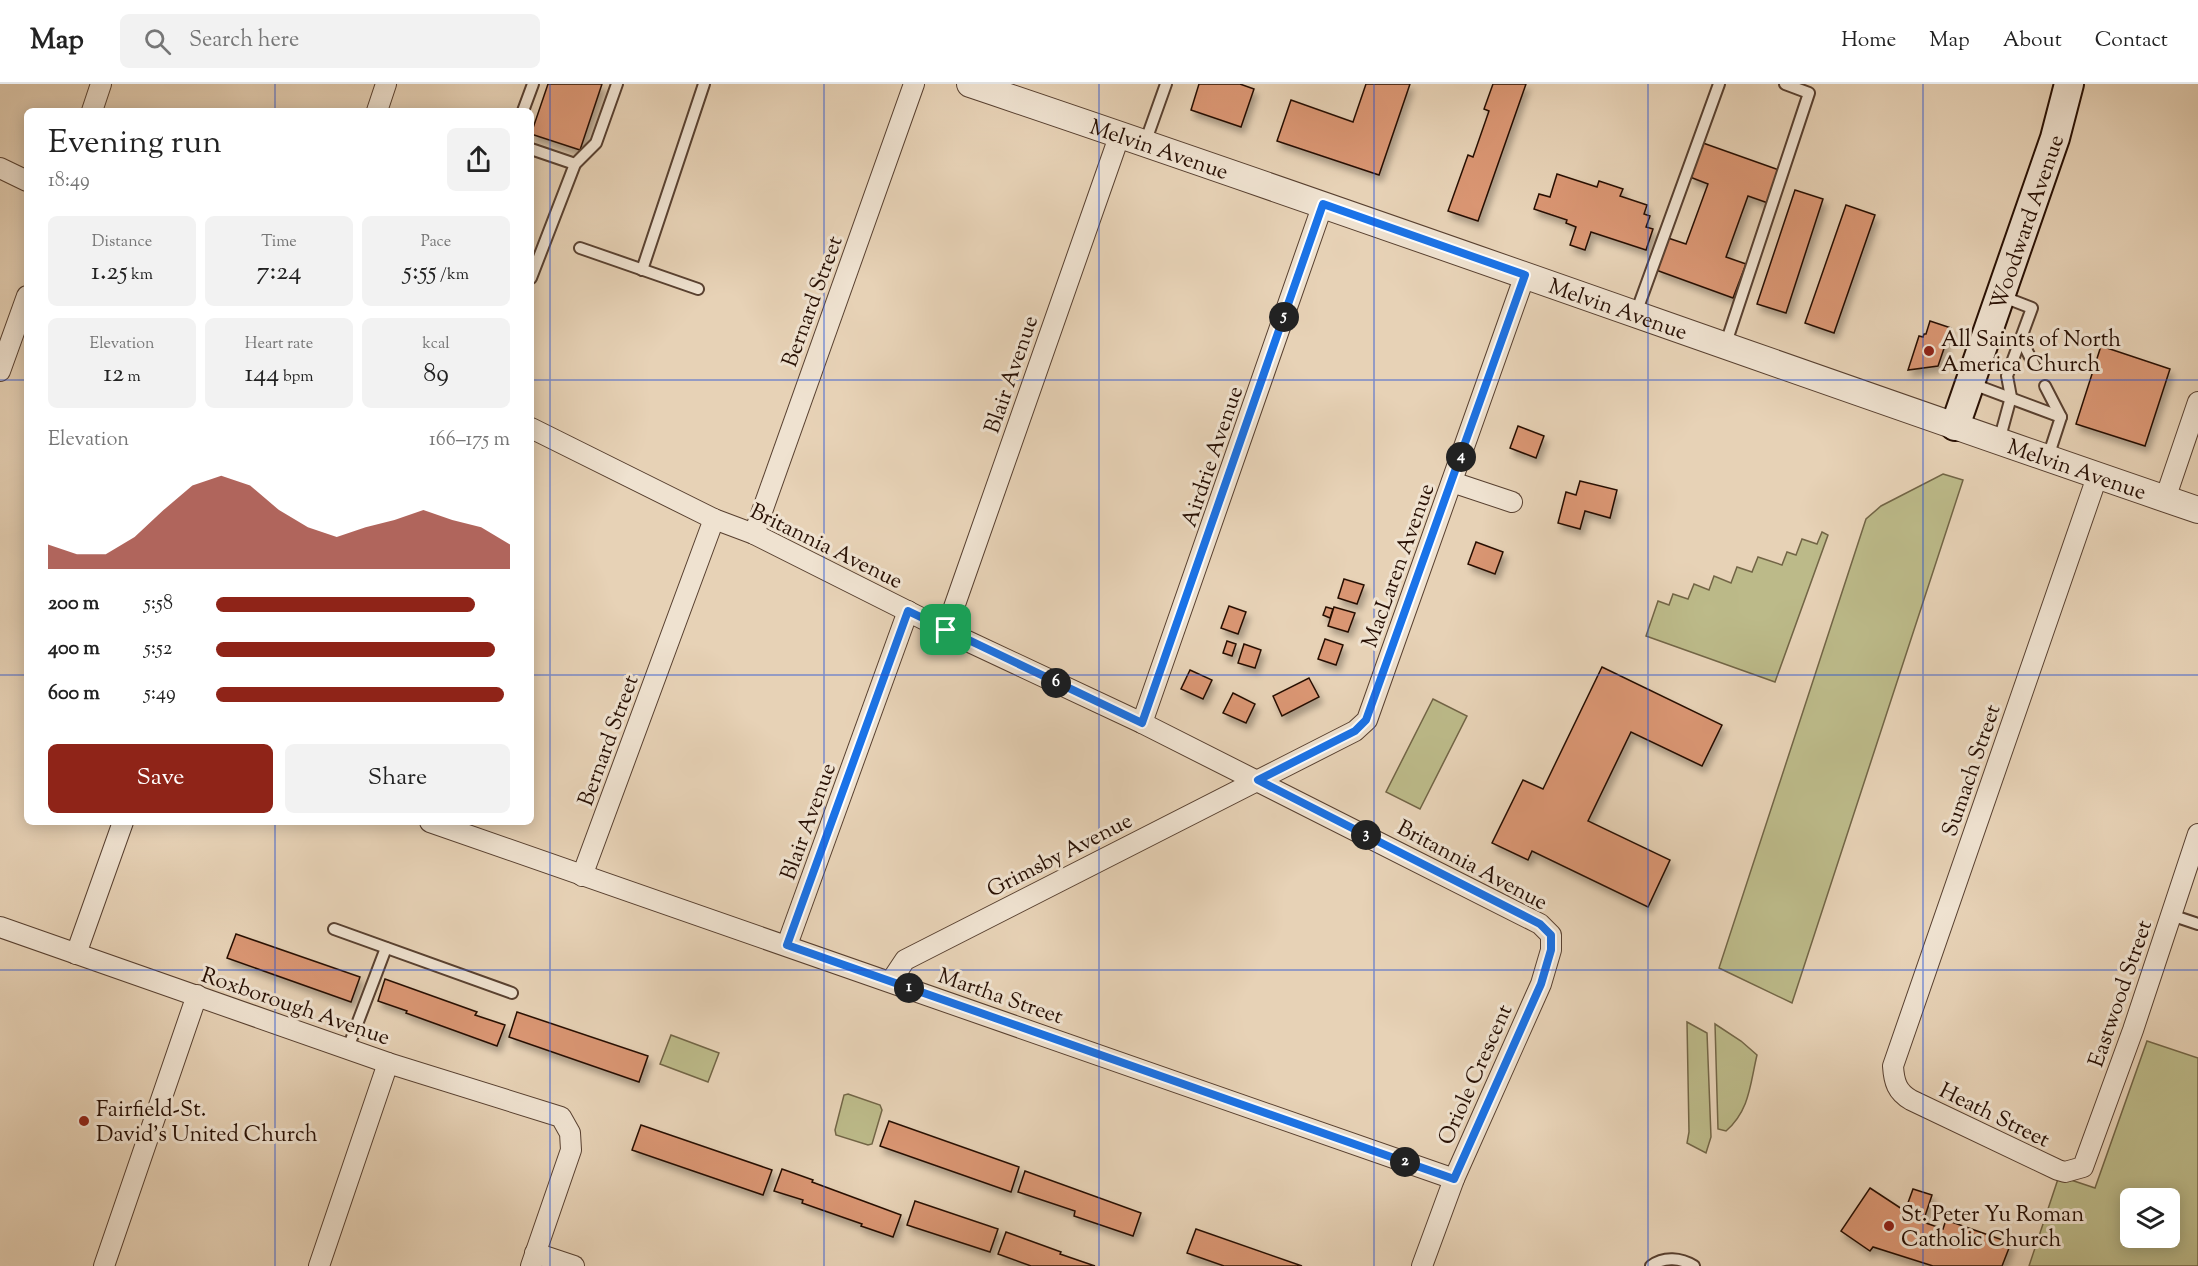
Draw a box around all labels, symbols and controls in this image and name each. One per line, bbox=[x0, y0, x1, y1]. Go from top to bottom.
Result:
search box bbox=[120, 14, 540, 68]
text: Map bbox=[30, 21, 84, 61]
icon: search bbox=[141, 25, 174, 58]
text: Search here bbox=[189, 25, 299, 57]
text: Home bbox=[1841, 26, 1896, 56]
text: Map bbox=[1929, 26, 1970, 56]
text: About bbox=[2003, 26, 2062, 56]
text: Contact bbox=[2095, 26, 2168, 56]
street label: Melvin Avenue bbox=[1085, 113, 1232, 190]
text: Evening run bbox=[48, 120, 222, 168]
button: share bbox=[447, 128, 510, 191]
street label: Woodward Avenue bbox=[1983, 131, 2074, 315]
text: 18:49 bbox=[48, 167, 90, 196]
text: Distance bbox=[92, 231, 152, 254]
text: Time bbox=[261, 231, 297, 254]
text: Pace bbox=[421, 231, 451, 254]
street label: Bernard Street bbox=[775, 232, 853, 372]
text: 1.25 bbox=[91, 254, 128, 291]
text: 7:24 bbox=[256, 254, 302, 291]
text: 5:55 bbox=[403, 254, 437, 291]
text: km bbox=[128, 264, 153, 287]
text: /km bbox=[437, 264, 469, 287]
street label: Melvin Avenue bbox=[1544, 272, 1691, 350]
pin: 5 bbox=[1269, 302, 1299, 332]
text: 5 bbox=[1281, 305, 1287, 328]
street label: Blair Avenue bbox=[978, 312, 1048, 438]
place label: All Saints of North America Church bbox=[1941, 325, 2121, 382]
text: Elevation bbox=[90, 333, 154, 356]
text: Heart rate bbox=[245, 333, 313, 356]
text: kcal bbox=[422, 333, 450, 356]
marker: All Saints of North America Church bbox=[1922, 344, 1936, 358]
text: 12 bbox=[103, 356, 124, 393]
text: 144 bbox=[244, 356, 279, 393]
text: 89 bbox=[423, 356, 449, 393]
text: m bbox=[124, 366, 141, 389]
text: bpm bbox=[279, 366, 314, 389]
street label: Airdrie Avenue bbox=[1175, 382, 1253, 532]
text: Elevation bbox=[48, 426, 129, 455]
text: 166–175 m bbox=[429, 426, 510, 455]
street label: Melvin Avenue bbox=[2002, 432, 2150, 510]
pin: 4 bbox=[1446, 442, 1476, 472]
text: 4 bbox=[1457, 445, 1465, 468]
street label: MacLaren Avenue bbox=[1355, 479, 1444, 653]
street label: Britannia Avenue bbox=[744, 497, 908, 599]
text: 200 m bbox=[48, 590, 99, 619]
text: 5:58 bbox=[144, 590, 173, 619]
pin bbox=[920, 604, 971, 655]
icon: arrive bbox=[929, 613, 962, 646]
text: 400 m bbox=[48, 635, 100, 664]
text: 5:52 bbox=[144, 635, 172, 664]
pin: 6 bbox=[1041, 668, 1071, 698]
street label: Bernard Street bbox=[571, 671, 649, 811]
text: 6 bbox=[1052, 671, 1060, 694]
text: 600 m bbox=[48, 680, 100, 709]
text: 5:49 bbox=[144, 680, 176, 709]
street label: Sumach Street bbox=[1935, 700, 2011, 841]
button: Save bbox=[48, 744, 273, 813]
button: Share bbox=[285, 744, 510, 813]
street label: Blair Avenue bbox=[774, 759, 846, 885]
street label: Grimsby Avenue bbox=[982, 806, 1139, 907]
street label: Britannia Avenue bbox=[1391, 813, 1553, 920]
pin: 3 bbox=[1351, 820, 1381, 850]
text: 3 bbox=[1363, 823, 1369, 846]
street label: Eastwood Street bbox=[2082, 916, 2162, 1072]
street label: Roxborough Avenue bbox=[196, 961, 394, 1055]
street label: Martha Street bbox=[933, 961, 1067, 1034]
pin: 1 bbox=[894, 973, 924, 1003]
text: 1 bbox=[906, 976, 912, 999]
street label: Oriole Crescent bbox=[1431, 999, 1522, 1151]
street label: Heath Street bbox=[1933, 1076, 2055, 1157]
place label: Fairfield-St. David's United Church bbox=[96, 1095, 318, 1152]
marker: Fairfield-St. David's United Church bbox=[77, 1114, 91, 1128]
pin: 2 bbox=[1390, 1147, 1420, 1177]
text: 2 bbox=[1401, 1150, 1409, 1173]
map controls bbox=[2120, 1188, 2180, 1248]
button: layers bbox=[2120, 1188, 2180, 1248]
place label: St. Peter Yu Roman Catholic Church bbox=[1901, 1200, 2084, 1257]
marker: St. Peter Yu Roman Catholic Church bbox=[1882, 1219, 1896, 1233]

